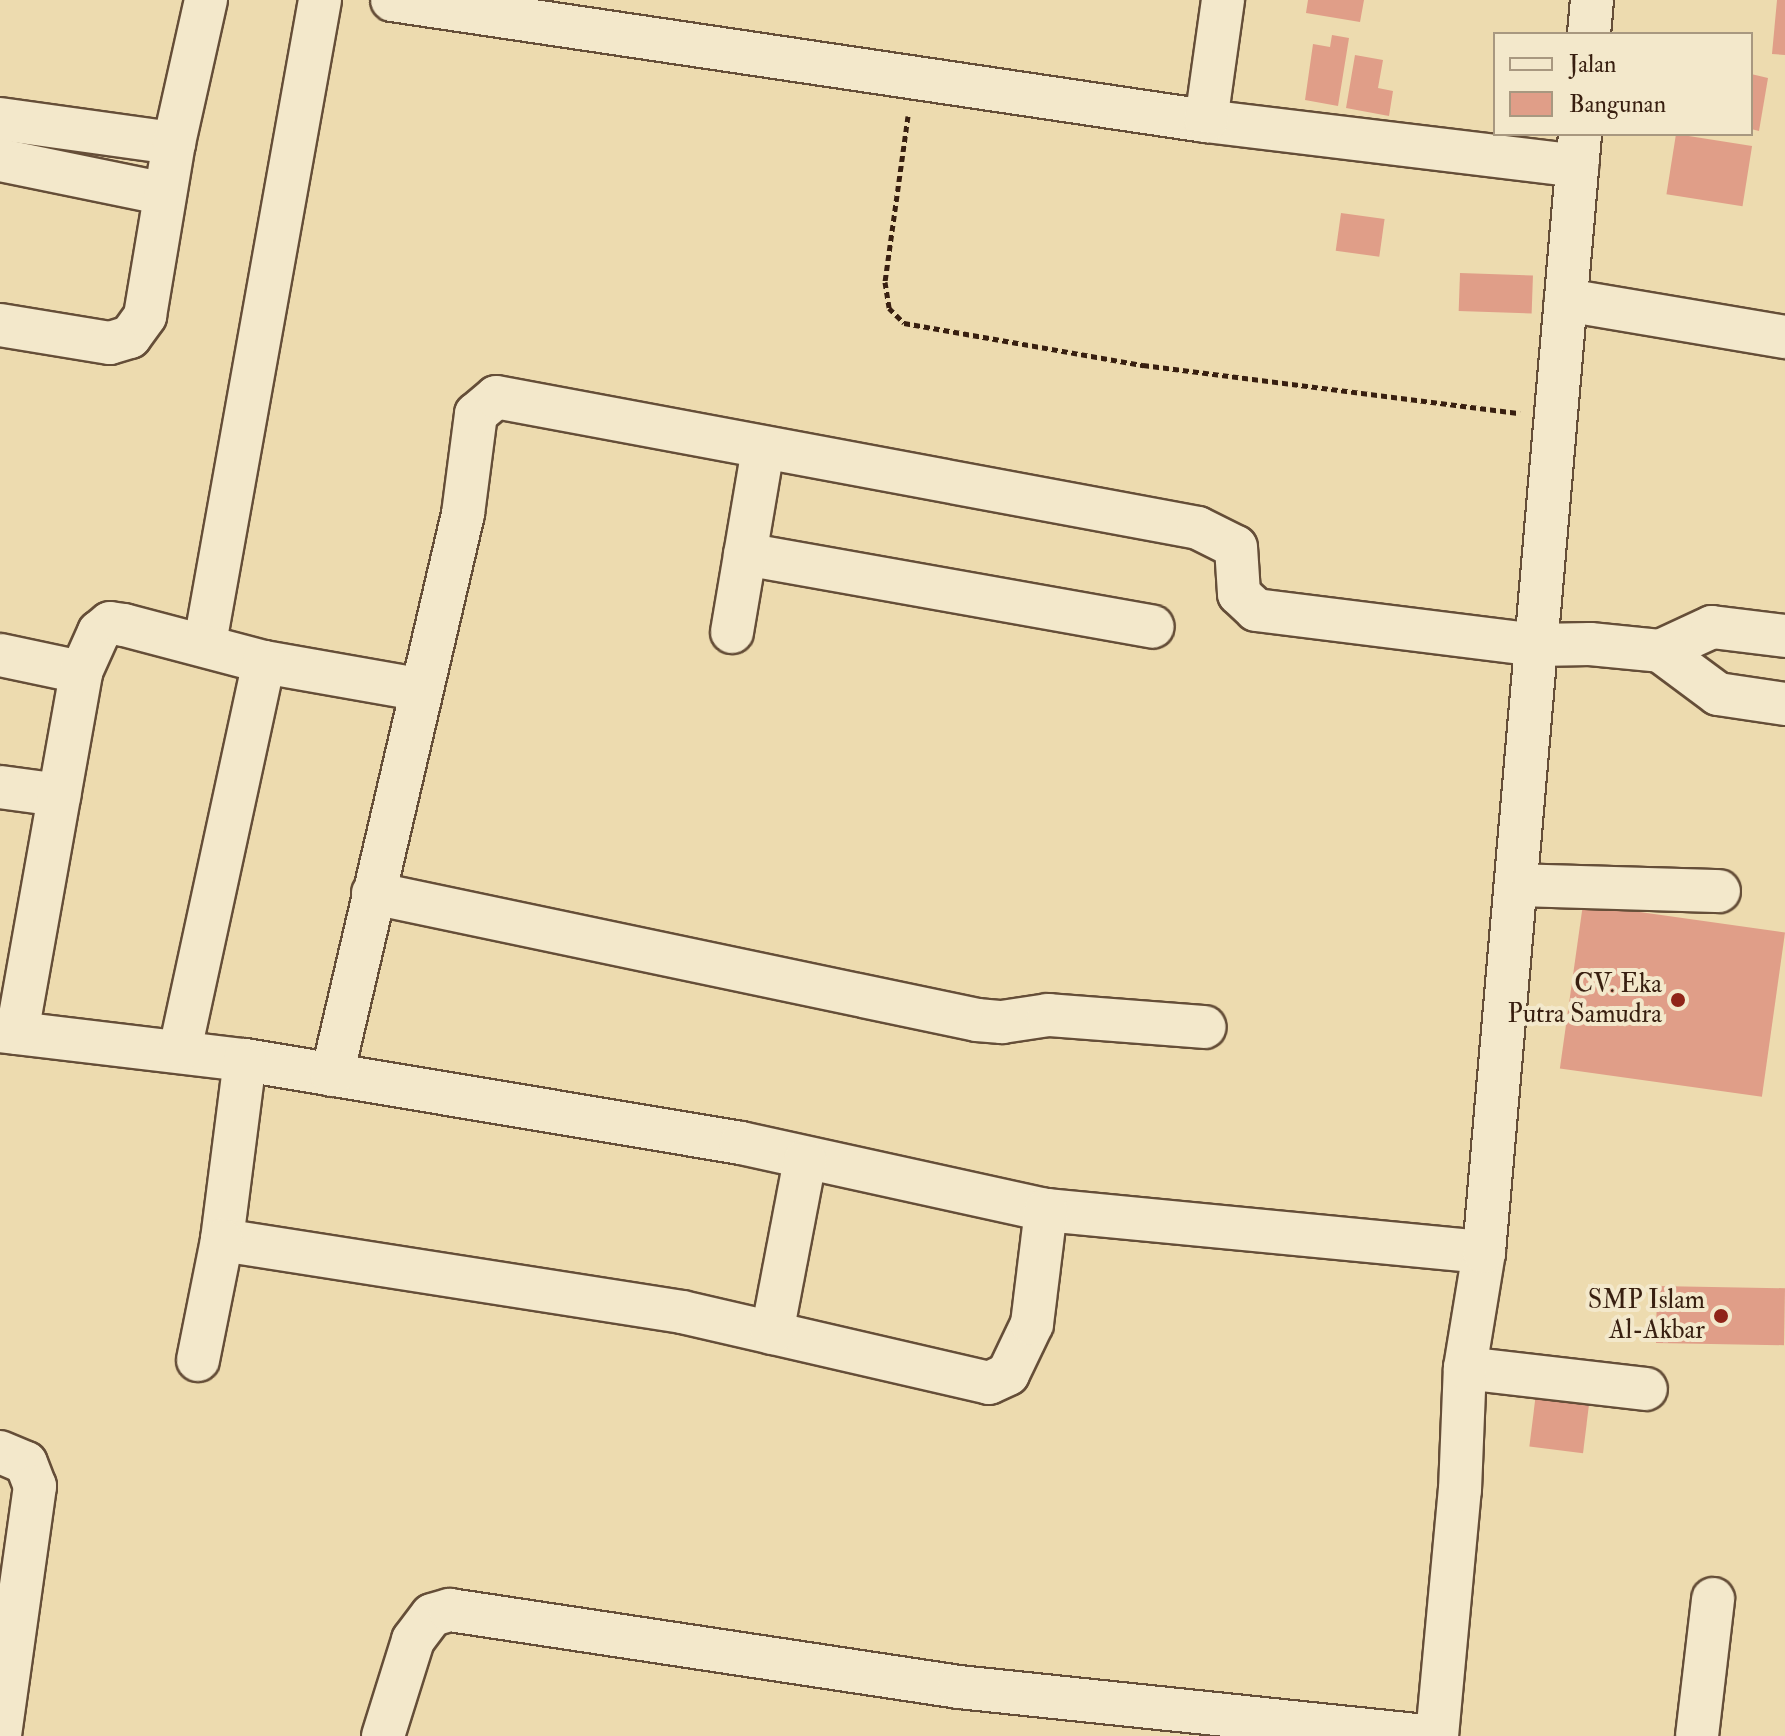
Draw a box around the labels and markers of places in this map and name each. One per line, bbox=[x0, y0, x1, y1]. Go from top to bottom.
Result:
place label: CV. Eka Putra Samudra bbox=[1507, 969, 1662, 1030]
marker: CV. Eka Putra Samudra bbox=[1669, 991, 1687, 1009]
place label: SMP Islam Al-Akbar bbox=[1588, 1285, 1705, 1346]
marker: SMP Islam Al-Akbar bbox=[1712, 1307, 1730, 1325]

